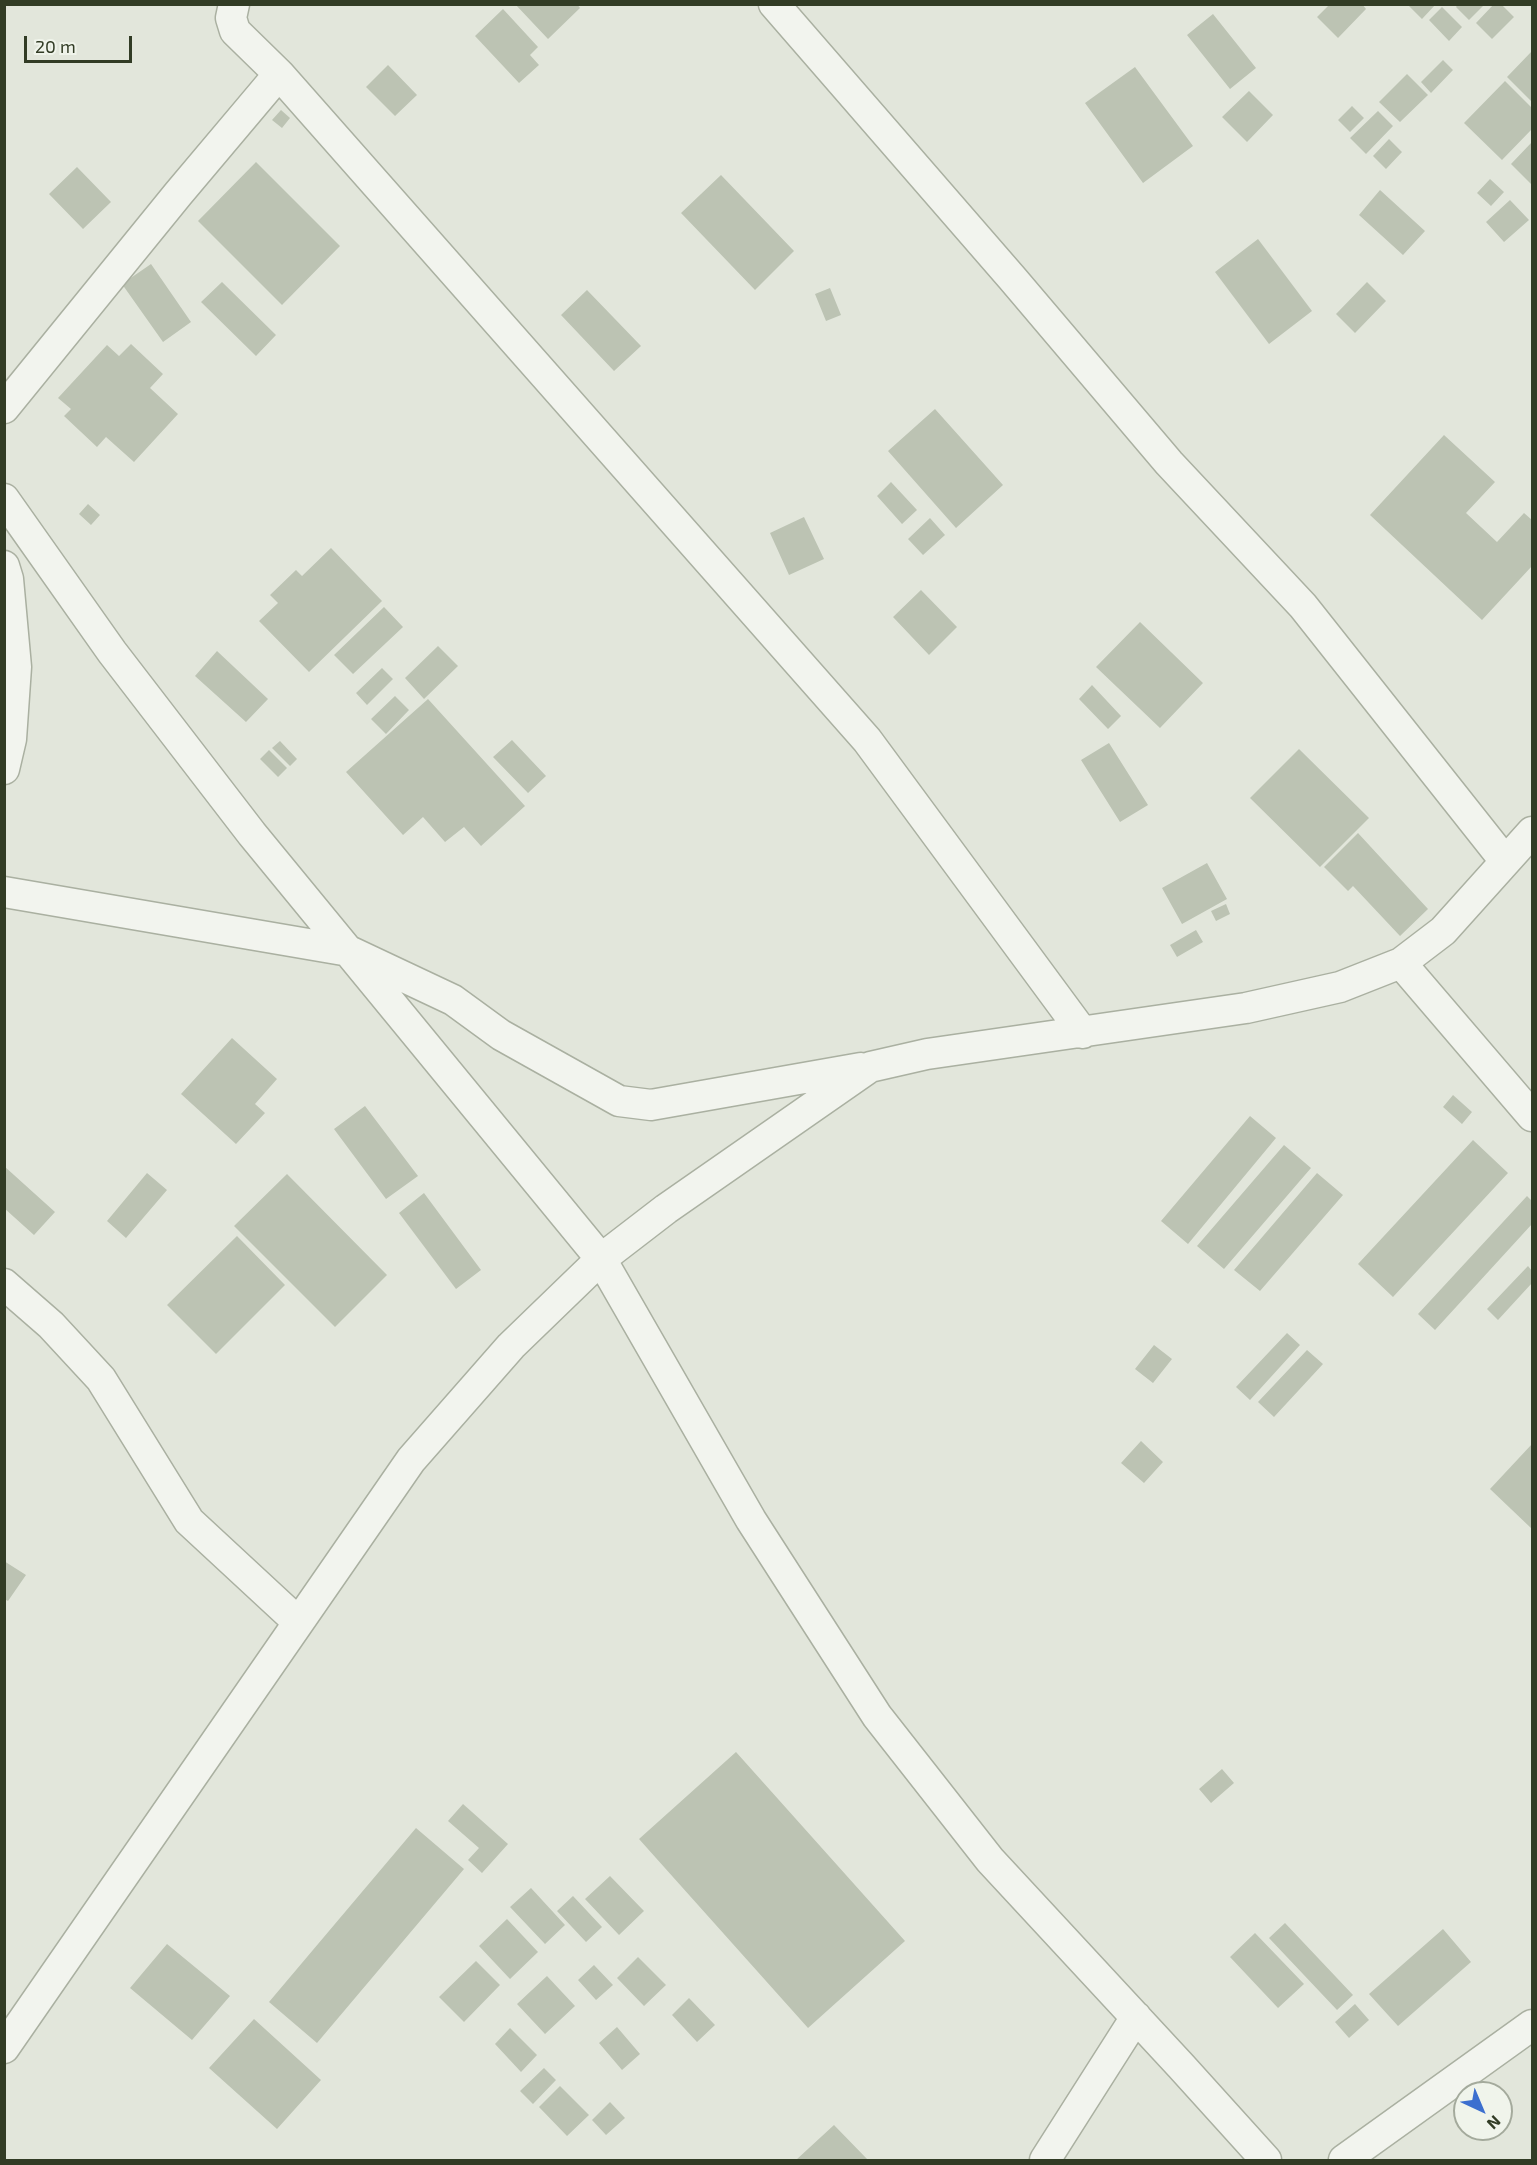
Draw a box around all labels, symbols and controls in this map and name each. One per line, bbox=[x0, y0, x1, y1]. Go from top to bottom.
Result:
scale bar bbox=[27, 24, 135, 62]
text: 20 m bbox=[35, 35, 76, 57]
north arrow bbox=[1453, 2081, 1513, 2141]
text: N bbox=[1484, 2112, 1505, 2134]

